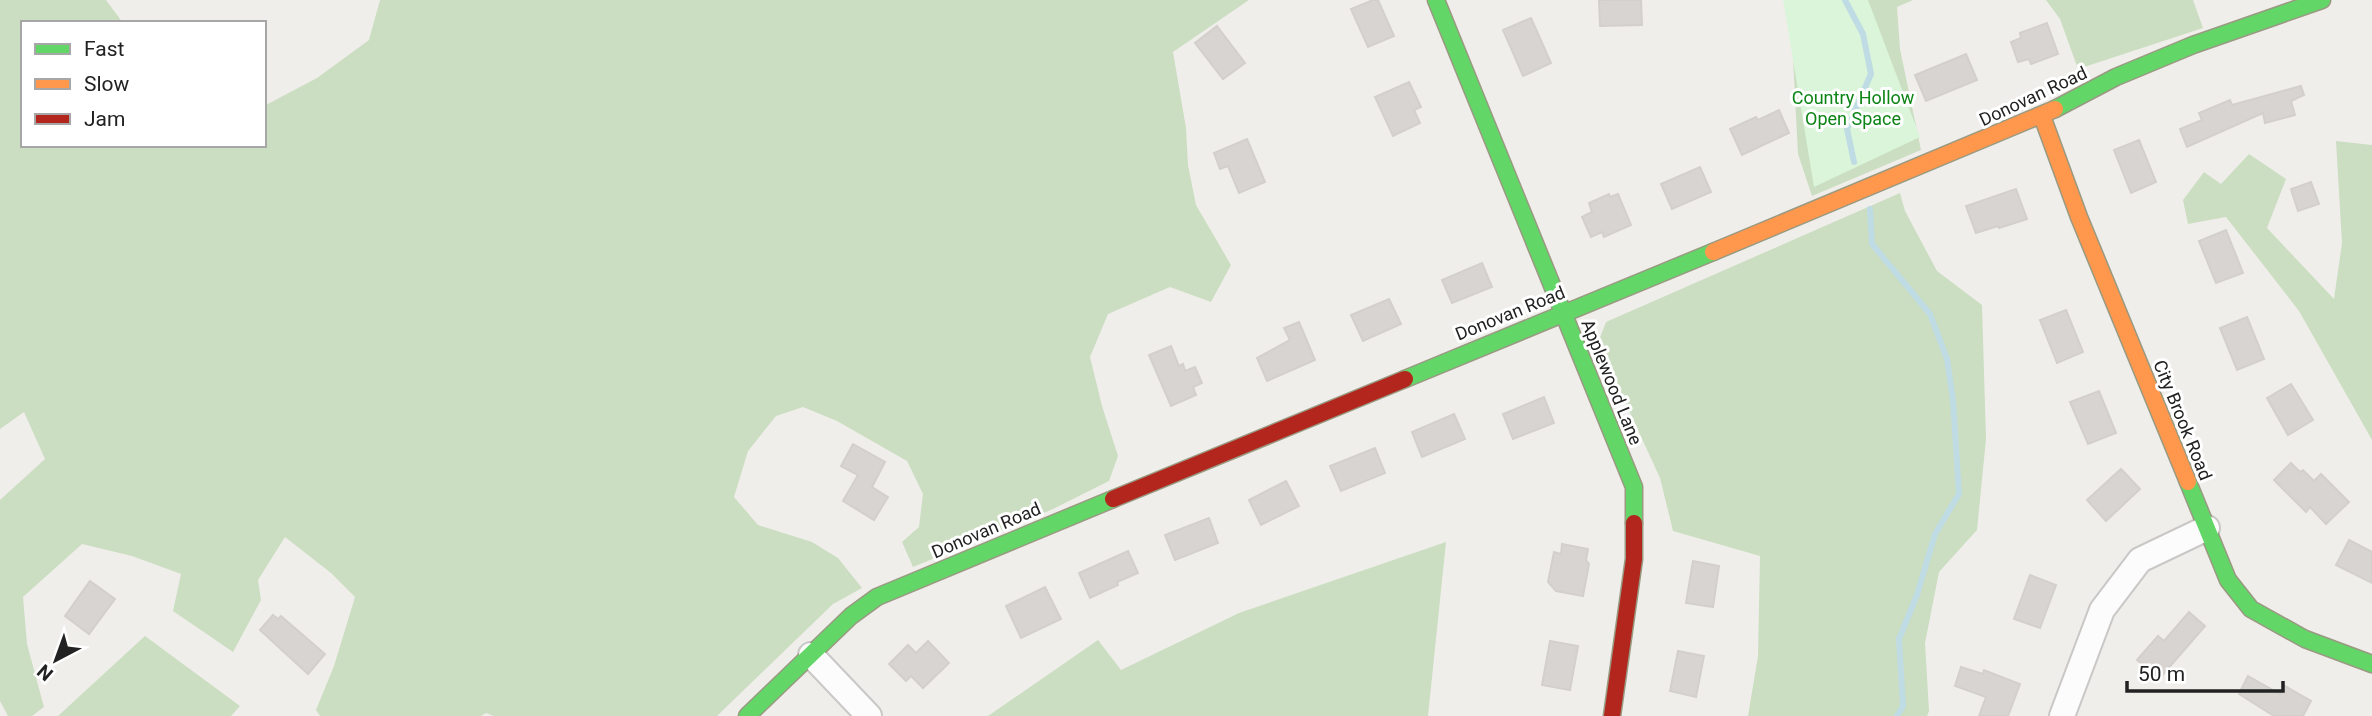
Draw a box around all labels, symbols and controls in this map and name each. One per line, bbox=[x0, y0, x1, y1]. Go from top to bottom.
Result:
legend bbox=[21, 21, 266, 147]
text: Fast bbox=[84, 37, 125, 61]
street label: Donovan Road bbox=[1976, 62, 2090, 130]
text: Slow bbox=[84, 72, 130, 96]
park label: Country Hollow Open Space bbox=[1792, 87, 1915, 129]
text: Jam bbox=[84, 107, 125, 131]
street label: Donovan Road bbox=[1452, 281, 1568, 345]
street label: Applewood Lane bbox=[1577, 316, 1647, 448]
street label: City Brook Road bbox=[2149, 357, 2217, 483]
street label: Donovan Road bbox=[928, 498, 1044, 562]
north arrow bbox=[21, 625, 91, 695]
scale bar bbox=[2127, 650, 2283, 694]
text: N bbox=[33, 659, 58, 686]
text: 50 m bbox=[2138, 662, 2185, 686]

